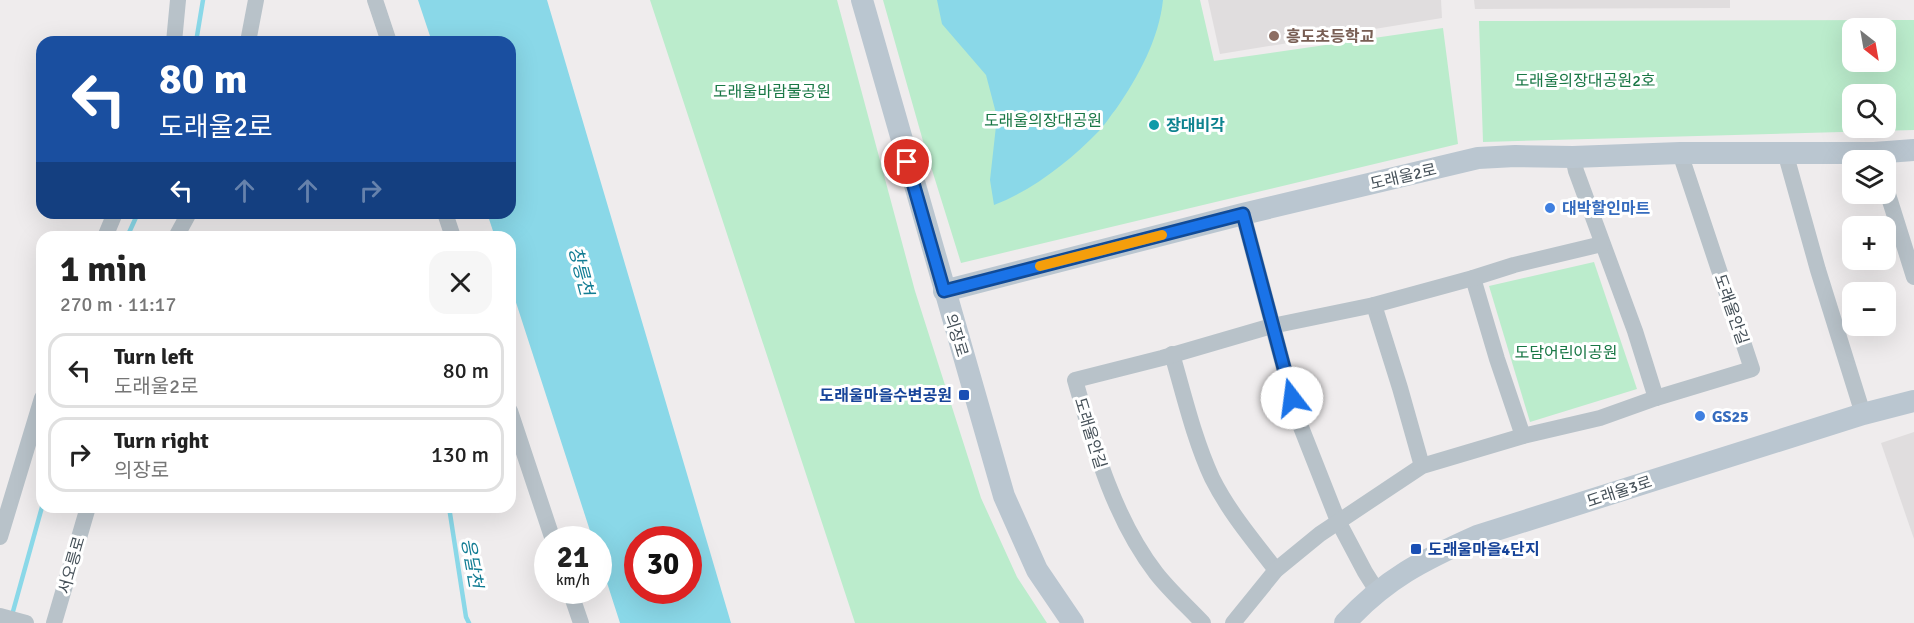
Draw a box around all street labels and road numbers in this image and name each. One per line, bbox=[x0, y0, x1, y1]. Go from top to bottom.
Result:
street label: 도래울2로 bbox=[1368, 160, 1439, 194]
street label: 도래울안길 bbox=[1710, 271, 1752, 347]
street label: 의장로 bbox=[940, 311, 972, 360]
street label: 도래울안길 bbox=[1070, 395, 1110, 471]
street label: 도래울3로 bbox=[1584, 472, 1655, 512]
street label: 서오릉로 bbox=[54, 534, 90, 596]

